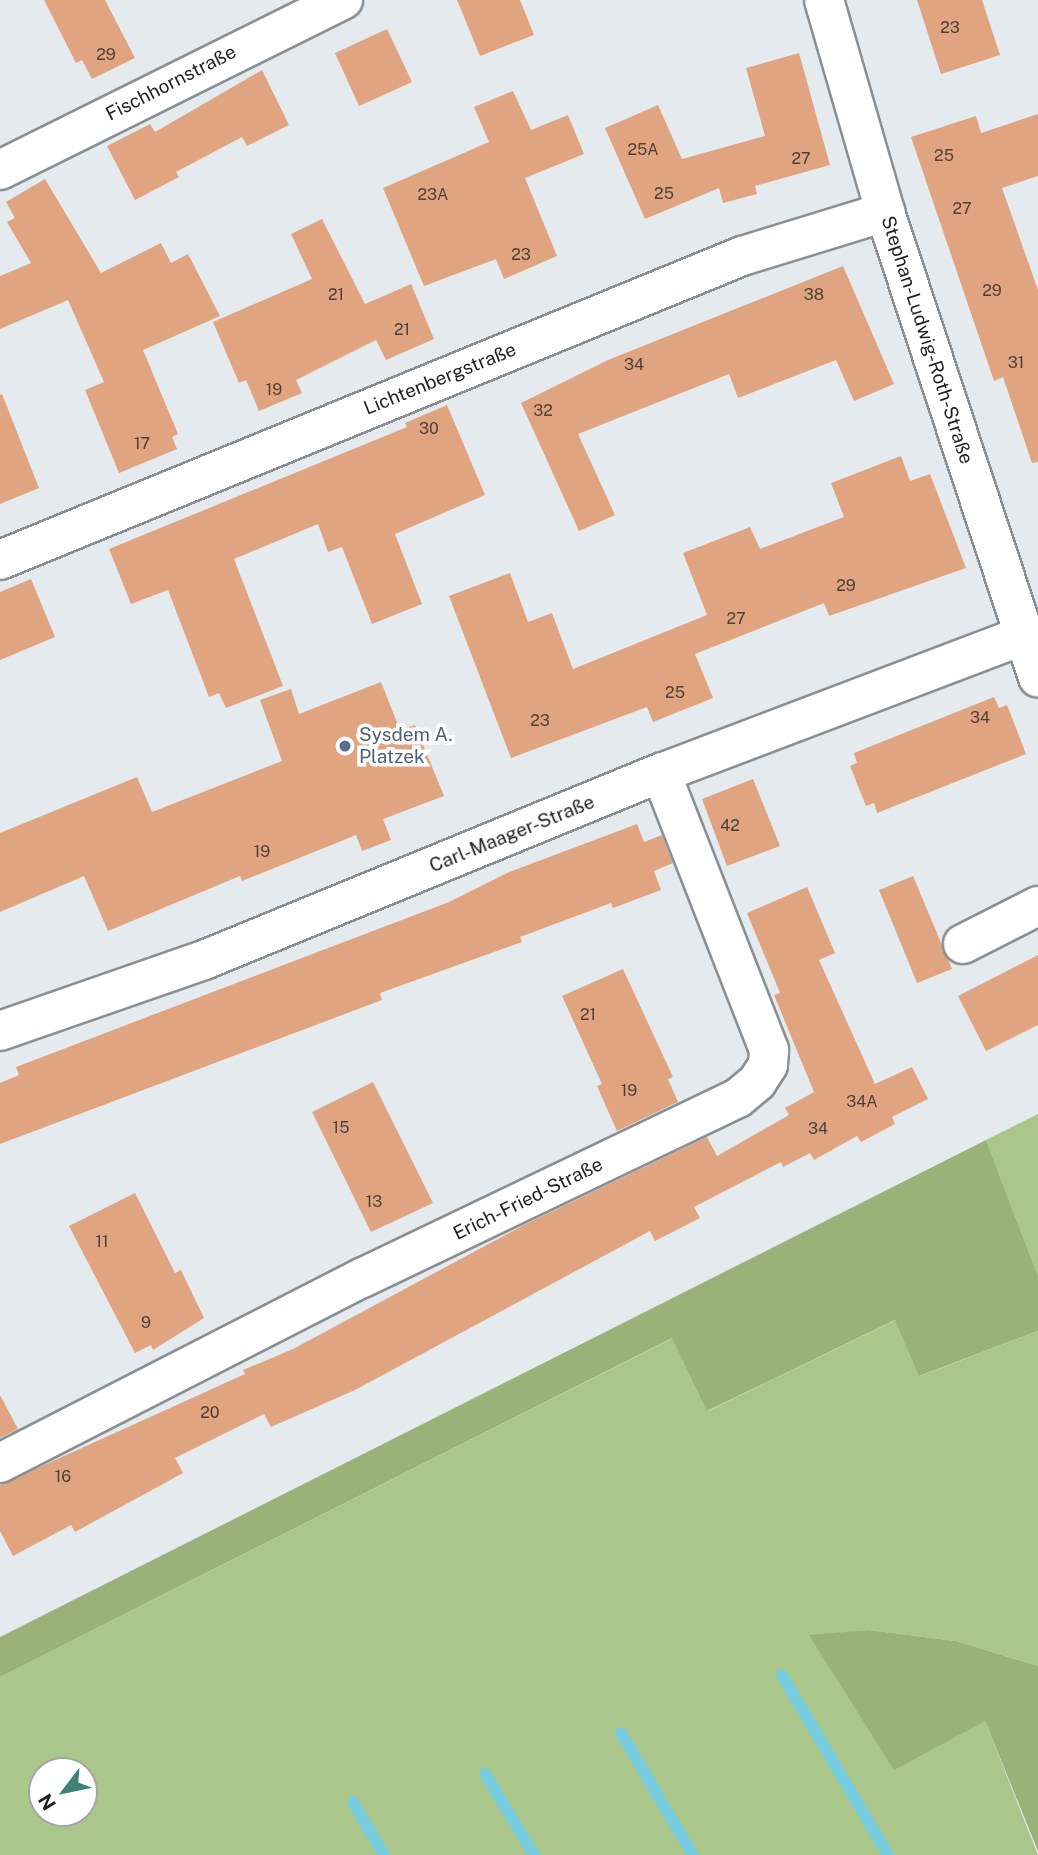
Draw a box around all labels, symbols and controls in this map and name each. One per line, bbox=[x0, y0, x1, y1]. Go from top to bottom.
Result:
house number: 23 bbox=[940, 18, 960, 38]
street label: Fischhornstraße bbox=[102, 40, 240, 126]
house number: 29 bbox=[96, 45, 116, 65]
house number: 25A bbox=[627, 140, 659, 160]
house number: 25 bbox=[934, 146, 954, 166]
house number: 27 bbox=[791, 149, 811, 169]
house number: 25 bbox=[654, 184, 674, 204]
house number: 23A bbox=[418, 185, 448, 205]
house number: 27 bbox=[952, 199, 972, 219]
street label: Stephan-Ludwig-Roth-Straße bbox=[876, 213, 978, 467]
house number: 23 bbox=[511, 245, 531, 265]
house number: 29 bbox=[982, 281, 1002, 301]
house number: 21 bbox=[328, 285, 344, 305]
house number: 38 bbox=[804, 285, 824, 305]
house number: 21 bbox=[394, 320, 410, 340]
street label: Lichtenbergstraße bbox=[360, 338, 520, 420]
house number: 31 bbox=[1008, 353, 1024, 373]
house number: 34 bbox=[624, 355, 644, 375]
house number: 19 bbox=[266, 380, 282, 400]
house number: 32 bbox=[533, 401, 553, 421]
house number: 30 bbox=[419, 419, 439, 439]
house number: 17 bbox=[134, 434, 150, 454]
house number: 29 bbox=[836, 576, 856, 596]
house number: 27 bbox=[726, 609, 746, 629]
house number: 25 bbox=[665, 683, 685, 703]
house number: 34 bbox=[970, 708, 990, 728]
house number: 23 bbox=[530, 711, 550, 731]
place label: Sysdem A. Platzek bbox=[359, 724, 452, 768]
marker: Sysdem A. Platzek bbox=[337, 738, 353, 754]
street label: Carl-Maager-Straße bbox=[426, 790, 598, 878]
house number: 42 bbox=[720, 816, 740, 836]
house number: 19 bbox=[254, 842, 270, 862]
house number: 21 bbox=[580, 1005, 596, 1025]
house number: 19 bbox=[621, 1081, 637, 1101]
house number: 34A bbox=[846, 1092, 878, 1112]
house number: 15 bbox=[333, 1118, 349, 1138]
house number: 34 bbox=[808, 1119, 828, 1139]
street label: Erich-Fried-Straße bbox=[449, 1153, 607, 1245]
house number: 13 bbox=[366, 1192, 382, 1212]
house number: 11 bbox=[95, 1232, 109, 1252]
house number: 9 bbox=[141, 1313, 151, 1333]
house number: 20 bbox=[200, 1403, 220, 1423]
house number: 16 bbox=[55, 1467, 71, 1487]
north arrow bbox=[28, 1757, 98, 1827]
text: N bbox=[34, 1790, 60, 1814]

